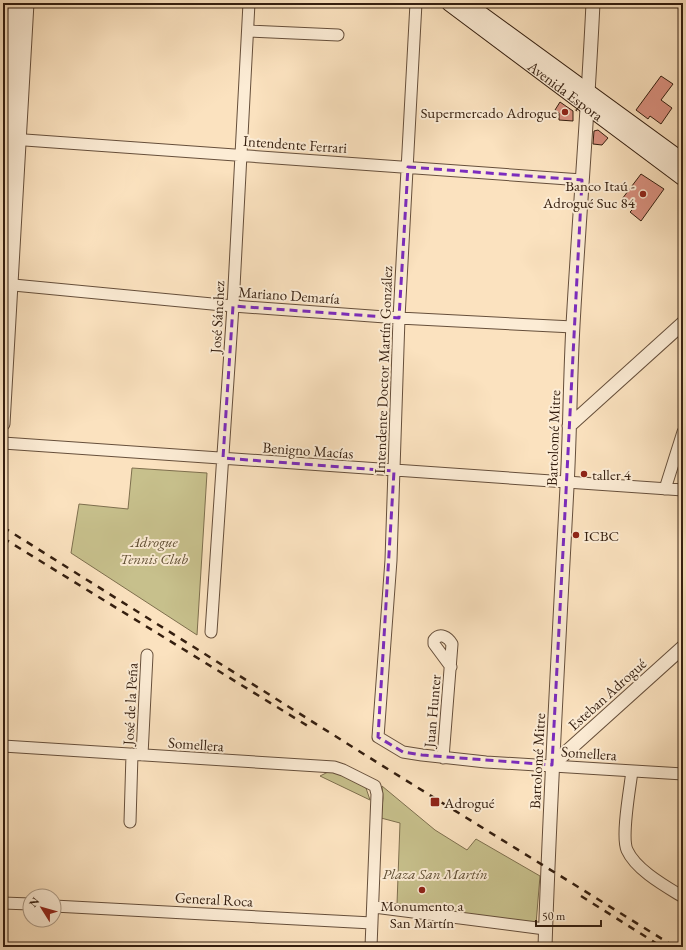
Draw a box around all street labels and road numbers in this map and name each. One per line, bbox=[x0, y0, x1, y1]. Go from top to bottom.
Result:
street label: Avenida Espora bbox=[524, 56, 607, 125]
street label: Intendente Ferrari bbox=[242, 131, 348, 157]
street label: Intendente Doctor Martín González bbox=[370, 265, 396, 474]
street label: José Sánchez bbox=[206, 280, 228, 356]
street label: Mariano Demaría bbox=[238, 282, 340, 308]
street label: Bartolomé Mitre bbox=[542, 390, 564, 486]
street label: Benigno Macías bbox=[262, 437, 354, 463]
street label: Esteban Adrogué bbox=[564, 654, 650, 734]
street label: José de la Peña bbox=[118, 662, 142, 748]
street label: Juan Hunter bbox=[419, 674, 445, 750]
street label: Bartolomé Mitre bbox=[525, 712, 549, 809]
street label: Somellera bbox=[167, 733, 225, 755]
street label: Somellera bbox=[560, 742, 618, 764]
street label: General Roca bbox=[174, 887, 254, 911]

